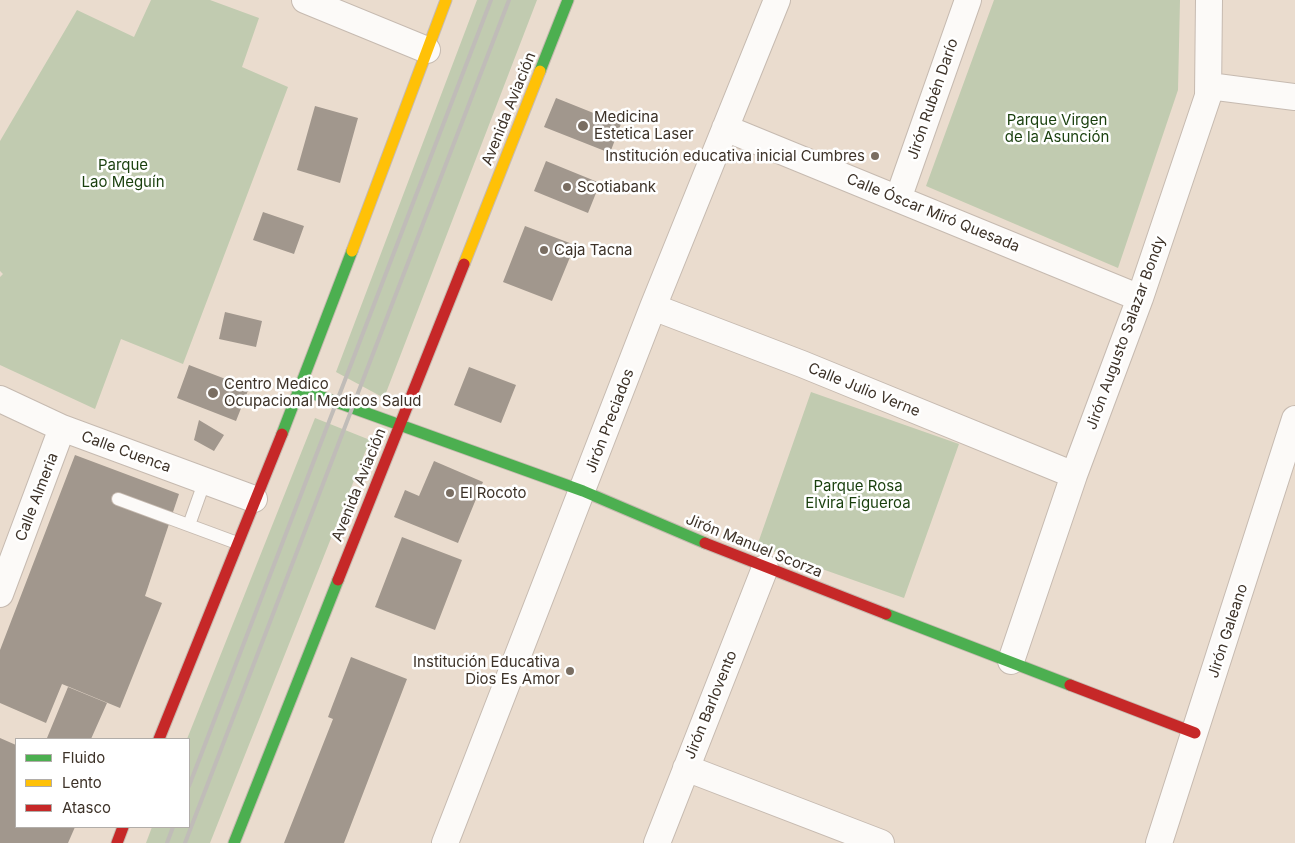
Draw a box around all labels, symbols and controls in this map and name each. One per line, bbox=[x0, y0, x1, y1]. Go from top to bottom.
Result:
street label: Jirón Rubén Darío bbox=[904, 36, 962, 162]
street label: Avenida Aviación bbox=[478, 50, 540, 168]
place label: Medicina Estetica Laser bbox=[594, 108, 694, 143]
park label: Parque Virgen de la Asunción bbox=[1005, 111, 1109, 146]
marker: Medicina Estetica Laser bbox=[576, 119, 590, 133]
place label: Institución educativa inicial Cumbres bbox=[605, 147, 865, 165]
marker: Institución educativa inicial Cumbres bbox=[869, 150, 881, 162]
park label: Parque Lao Meguín bbox=[82, 156, 164, 191]
street label: Calle Óscar Miró Quesada bbox=[844, 170, 1022, 256]
place label: Scotiabank bbox=[577, 178, 656, 196]
marker: Scotiabank bbox=[561, 181, 573, 193]
street label: Jirón Augusto Salazar Bondy bbox=[1083, 234, 1169, 432]
place label: Caja Tacna bbox=[554, 241, 633, 259]
marker: Caja Tacna bbox=[538, 244, 550, 256]
street label: Calle Julio Verne bbox=[805, 359, 923, 421]
street label: Jirón Preciados bbox=[582, 366, 638, 476]
place label: Centro Medico Ocupacional Medicos Salud bbox=[224, 375, 422, 410]
marker: Centro Medico Ocupacional Medicos Salud bbox=[206, 386, 220, 400]
street label: Avenida Aviación bbox=[328, 426, 390, 544]
street label: Calle Cuenca bbox=[79, 427, 173, 477]
street label: Calle Almeria bbox=[12, 450, 62, 544]
park label: Parque Rosa Elvira Figueroa bbox=[805, 477, 911, 512]
place label: El Rocoto bbox=[460, 484, 527, 502]
marker: El Rocoto bbox=[444, 487, 456, 499]
street label: Jirón Manuel Scorza bbox=[683, 510, 825, 582]
street label: Jirón Galeano bbox=[1204, 582, 1252, 680]
street label: Jirón Barlovento bbox=[681, 648, 741, 762]
place label: Institución Educativa Dios Es Amor bbox=[413, 653, 560, 688]
marker: Institución Educativa Dios Es Amor bbox=[564, 665, 576, 677]
legend bbox=[15, 738, 190, 828]
text: Fluido bbox=[62, 748, 105, 767]
text: Lento bbox=[62, 773, 102, 792]
text: Atasco bbox=[62, 798, 111, 817]

